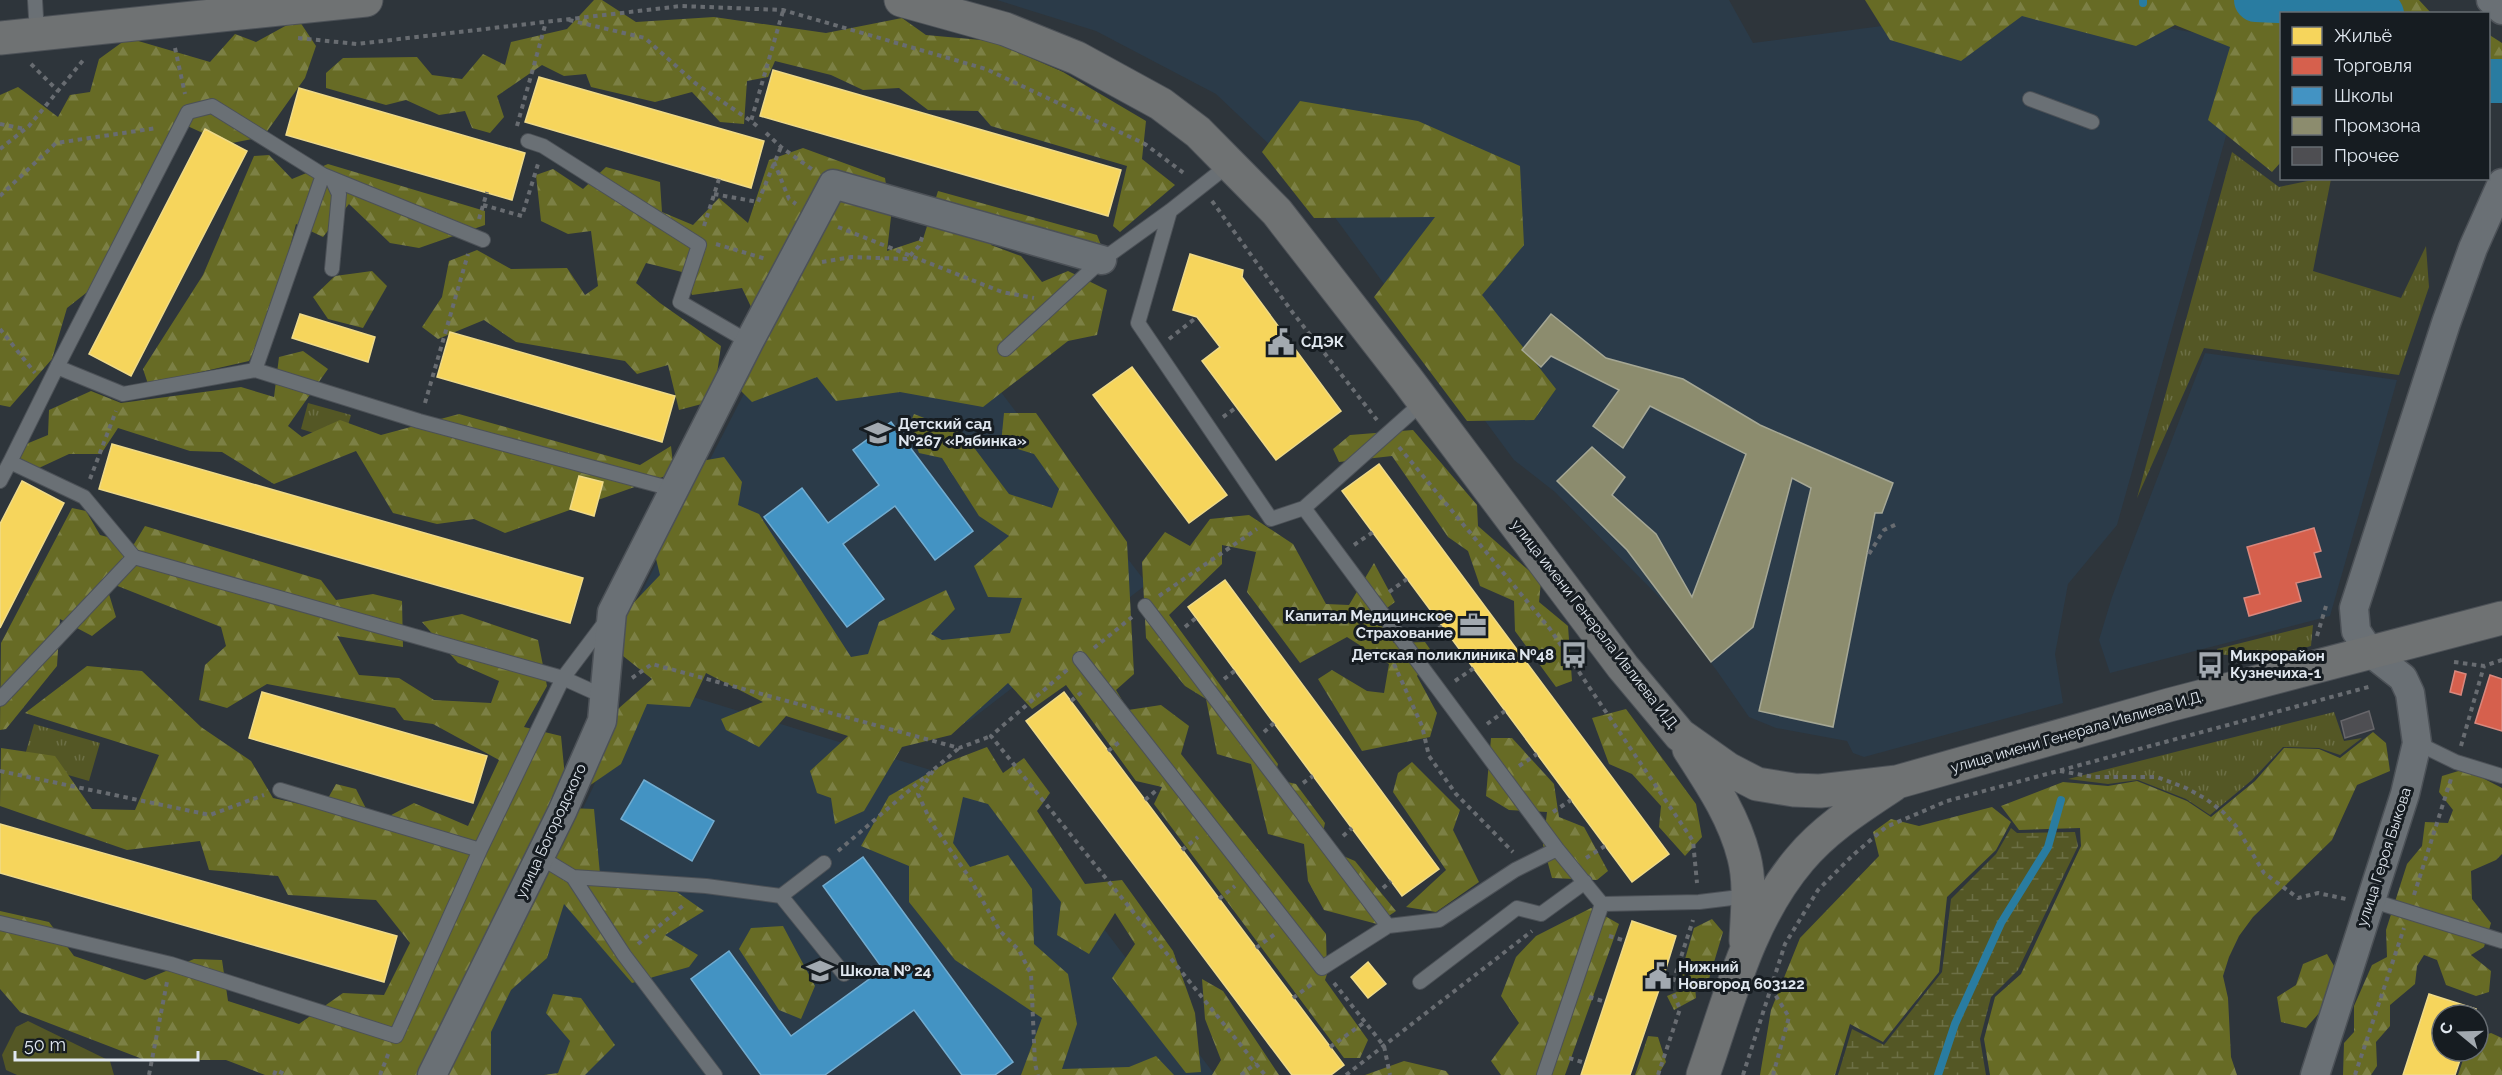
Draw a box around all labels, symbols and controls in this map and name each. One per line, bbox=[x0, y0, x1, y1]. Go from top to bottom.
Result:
legend bbox=[2280, 12, 2490, 180]
text: Жильё bbox=[2334, 25, 2392, 46]
text: Торговля bbox=[2334, 55, 2412, 76]
text: Школы bbox=[2334, 85, 2393, 106]
text: Промзона bbox=[2334, 115, 2421, 136]
text: Прочее bbox=[2334, 145, 2400, 166]
public building icon: СДЭК bbox=[1266, 327, 1296, 357]
place label: СДЭК bbox=[1301, 333, 1345, 351]
place label: Детский сад №267 «Рябинка» bbox=[898, 415, 1027, 450]
school or university icon: Детский сад №267 «Рябинка» bbox=[863, 418, 893, 448]
street label: улица имени Генерала Ивлиева И.Д. bbox=[1507, 516, 1683, 734]
place label: Капитал Медицинское Страхование bbox=[1285, 607, 1453, 642]
office icon: Капитал Медицинское Страхование bbox=[1458, 610, 1488, 640]
bus stop icon: Детская поликлиника №48 bbox=[1559, 640, 1589, 670]
place label: Детская поликлиника №48 bbox=[1352, 646, 1554, 664]
place label: Микрорайон Кузнечиха-1 bbox=[2230, 647, 2325, 682]
bus stop icon: Микрорайон Кузнечиха-1 bbox=[2195, 650, 2225, 680]
street label: улица имени Генерала Ивлиева И.Д. bbox=[1949, 687, 2205, 777]
street label: улица Богородского bbox=[512, 761, 590, 901]
street label: улица Героя Быкова bbox=[2353, 785, 2415, 929]
school or university icon: Школа № 24 bbox=[805, 956, 835, 986]
place label: Нижний Новгород 603122 bbox=[1678, 958, 1805, 993]
public building icon: Нижний Новгород 603122 bbox=[1643, 961, 1673, 991]
place label: Школа № 24 bbox=[840, 962, 932, 980]
north arrow bbox=[2430, 1003, 2490, 1063]
text: С bbox=[2436, 1020, 2457, 1037]
scale bar bbox=[15, 1024, 198, 1062]
text: 50 m bbox=[24, 1034, 66, 1055]

